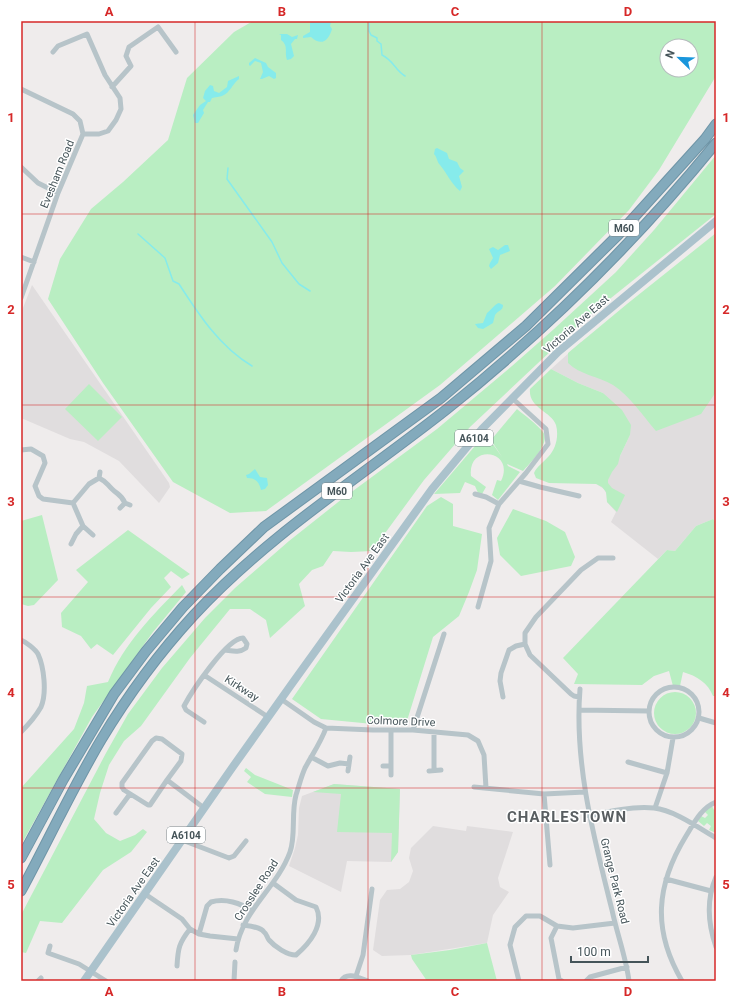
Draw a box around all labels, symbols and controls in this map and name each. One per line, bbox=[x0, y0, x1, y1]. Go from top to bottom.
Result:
text: A bbox=[105, 4, 114, 19]
text: B bbox=[278, 4, 286, 19]
text: C bbox=[451, 4, 460, 19]
text: D bbox=[624, 4, 632, 19]
north arrow bbox=[659, 38, 699, 78]
text: N bbox=[663, 48, 678, 60]
text: 1 bbox=[7, 110, 15, 125]
text: 1 bbox=[722, 110, 730, 125]
street label: Evesham Road bbox=[38, 138, 77, 210]
road number: M60 bbox=[609, 220, 639, 236]
street label: Victoria Ave East bbox=[541, 292, 612, 356]
text: 2 bbox=[7, 302, 15, 317]
text: 2 bbox=[722, 302, 730, 317]
road number: A6104 bbox=[455, 430, 493, 446]
road number: M60 bbox=[322, 483, 352, 499]
text: 3 bbox=[7, 494, 15, 509]
text: 3 bbox=[722, 494, 730, 509]
street label: Victoria Ave East bbox=[333, 531, 392, 606]
street label: Kirkway bbox=[222, 673, 262, 705]
text: 4 bbox=[7, 685, 15, 700]
text: 4 bbox=[722, 685, 730, 700]
street label: Colmore Drive bbox=[366, 714, 436, 729]
district label: CHARLESTOWN bbox=[507, 808, 627, 826]
road number: A6104 bbox=[167, 827, 205, 843]
street label: Grange Park Road bbox=[598, 837, 631, 925]
street label: Victoria Ave East bbox=[104, 854, 163, 930]
street label: Crosslee Road bbox=[232, 857, 281, 923]
text: 5 bbox=[7, 877, 15, 892]
text: 5 bbox=[722, 877, 730, 892]
scale bar bbox=[571, 938, 648, 964]
text: 100 m bbox=[577, 945, 611, 959]
text: A bbox=[105, 984, 114, 999]
text: B bbox=[278, 984, 286, 999]
text: C bbox=[451, 984, 460, 999]
text: D bbox=[624, 984, 632, 999]

